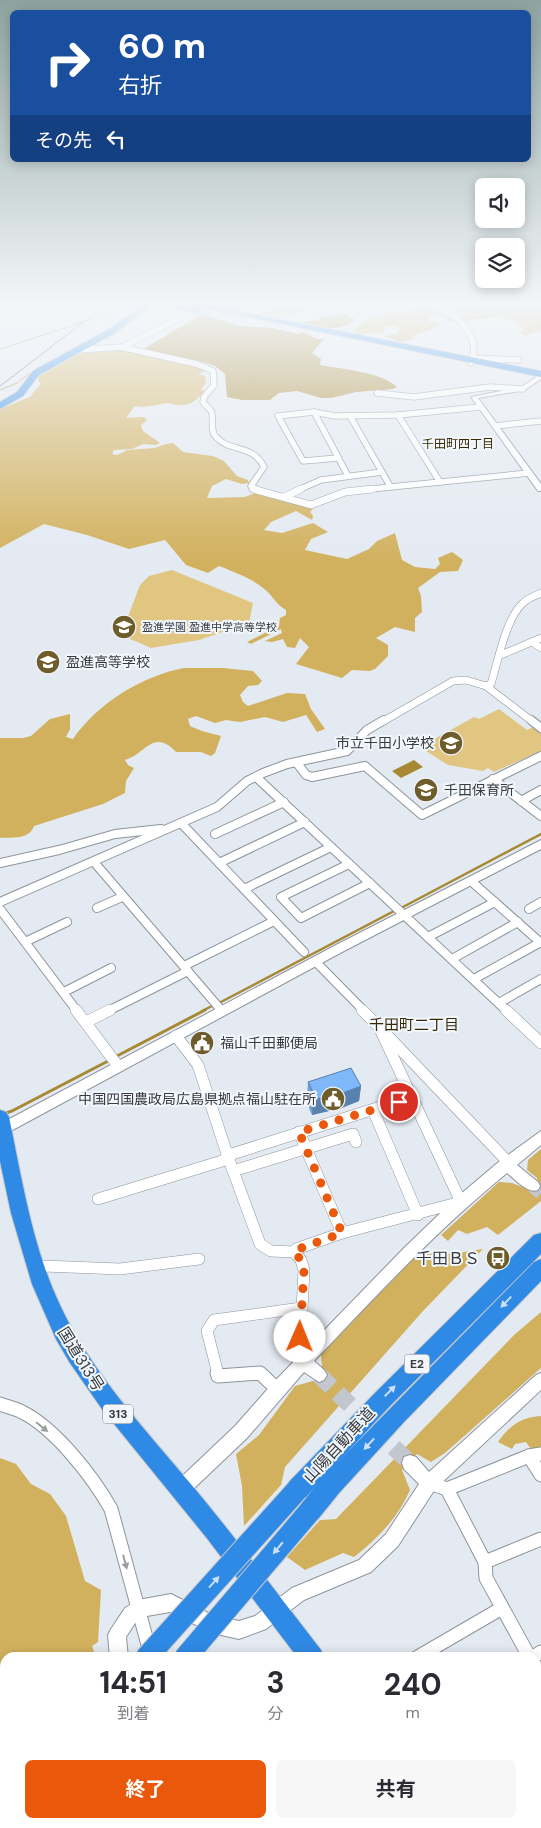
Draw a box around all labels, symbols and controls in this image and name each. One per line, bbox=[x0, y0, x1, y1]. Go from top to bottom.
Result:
text: 60 m bbox=[118, 23, 206, 69]
icon: right bbox=[35, 30, 100, 95]
text: 右折 bbox=[118, 71, 162, 100]
icon: left bbox=[102, 125, 130, 153]
text: その先 bbox=[35, 128, 92, 153]
map controls bbox=[475, 178, 525, 288]
button: sound bbox=[475, 178, 525, 228]
button: layers bbox=[475, 238, 525, 288]
district label: 千田町四丁目 bbox=[422, 436, 494, 452]
school or university icon: 盈進学園 盈進中学高等学校 bbox=[111, 614, 137, 640]
place label: 盈進学園 盈進中学高等学校 bbox=[142, 620, 277, 634]
school or university icon: 盈進高等学校 bbox=[35, 649, 61, 675]
place label: 盈進高等学校 bbox=[66, 653, 150, 671]
school or university icon: 市立千田小学校 bbox=[438, 730, 464, 756]
place label: 市立千田小学校 bbox=[336, 734, 434, 752]
school or university icon: 千田保育所 bbox=[413, 777, 439, 803]
place label: 千田保育所 bbox=[444, 781, 514, 799]
district label: 千田町二丁目 bbox=[369, 1015, 459, 1035]
public building icon: 福山千田郵便局 bbox=[189, 1030, 215, 1056]
place label: 福山千田郵便局 bbox=[220, 1034, 318, 1052]
pin bbox=[378, 1081, 420, 1123]
public building icon: 中国四国農政局広島県拠点福山駐在所 bbox=[320, 1086, 346, 1112]
icon: arrive bbox=[385, 1088, 413, 1116]
place label: 中国四国農政局広島県拠点福山駐在所 bbox=[78, 1090, 316, 1108]
bus stop icon: 千田ＢＳ bbox=[485, 1245, 511, 1271]
place label: 千田ＢＳ bbox=[416, 1248, 480, 1269]
one-way arrow bbox=[500, 1295, 512, 1307]
position arrow bbox=[273, 1310, 325, 1362]
street label: 国道313号 bbox=[53, 1323, 109, 1395]
road number: E2 bbox=[404, 1355, 430, 1374]
one-way arrow bbox=[384, 1385, 396, 1397]
street label: 山陽自動車道 bbox=[299, 1403, 379, 1487]
road number: 313 bbox=[103, 1405, 133, 1424]
one-way arrow bbox=[35, 1422, 48, 1433]
one-way arrow bbox=[363, 1438, 375, 1450]
one-way arrow bbox=[273, 1542, 284, 1555]
one-way arrow bbox=[121, 1554, 129, 1570]
one-way arrow bbox=[208, 1577, 220, 1589]
text: 14:51 bbox=[99, 1663, 167, 1702]
text: 3 bbox=[266, 1663, 284, 1702]
text: 240 bbox=[384, 1665, 442, 1704]
text: m bbox=[406, 1702, 420, 1723]
text: 到着 bbox=[117, 1703, 149, 1724]
text: 分 bbox=[267, 1703, 283, 1724]
button: 終了 bbox=[25, 1760, 266, 1818]
button: 共有 bbox=[276, 1760, 516, 1818]

